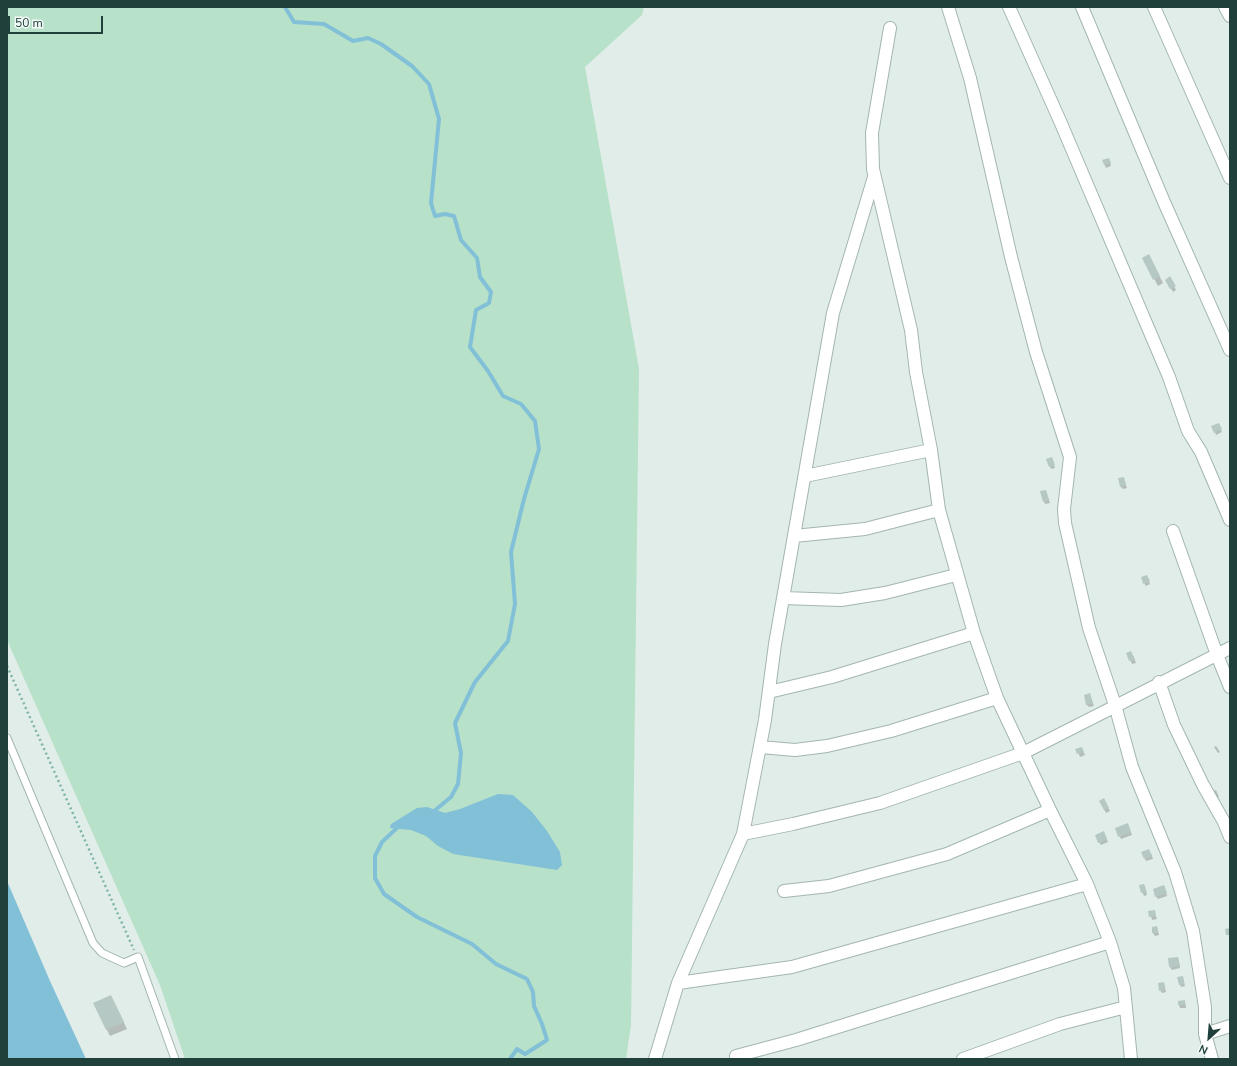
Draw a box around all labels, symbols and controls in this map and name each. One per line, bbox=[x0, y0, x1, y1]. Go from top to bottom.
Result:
scale bar bbox=[10, 8, 105, 34]
text: 50 m bbox=[15, 15, 43, 31]
north arrow bbox=[1189, 1018, 1229, 1058]
text: N bbox=[1197, 1041, 1211, 1058]

